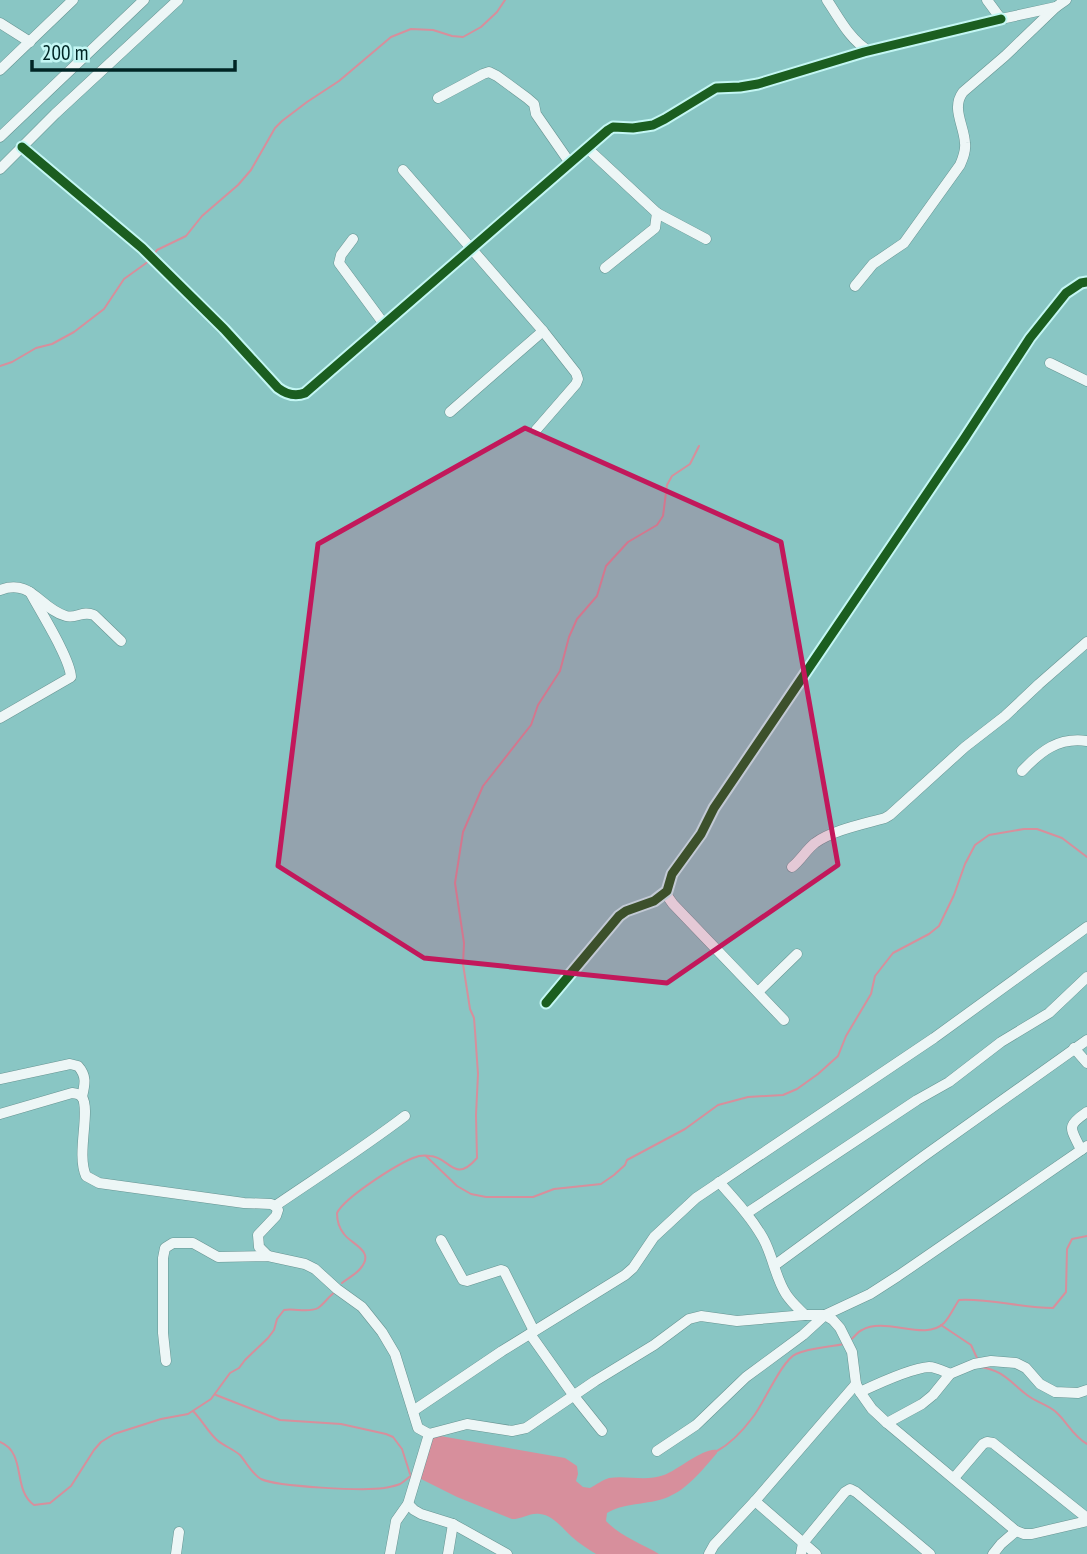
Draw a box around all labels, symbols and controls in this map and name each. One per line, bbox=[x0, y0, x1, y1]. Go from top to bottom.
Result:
scale bar bbox=[32, 28, 234, 72]
text: 200 m bbox=[42, 39, 88, 66]

